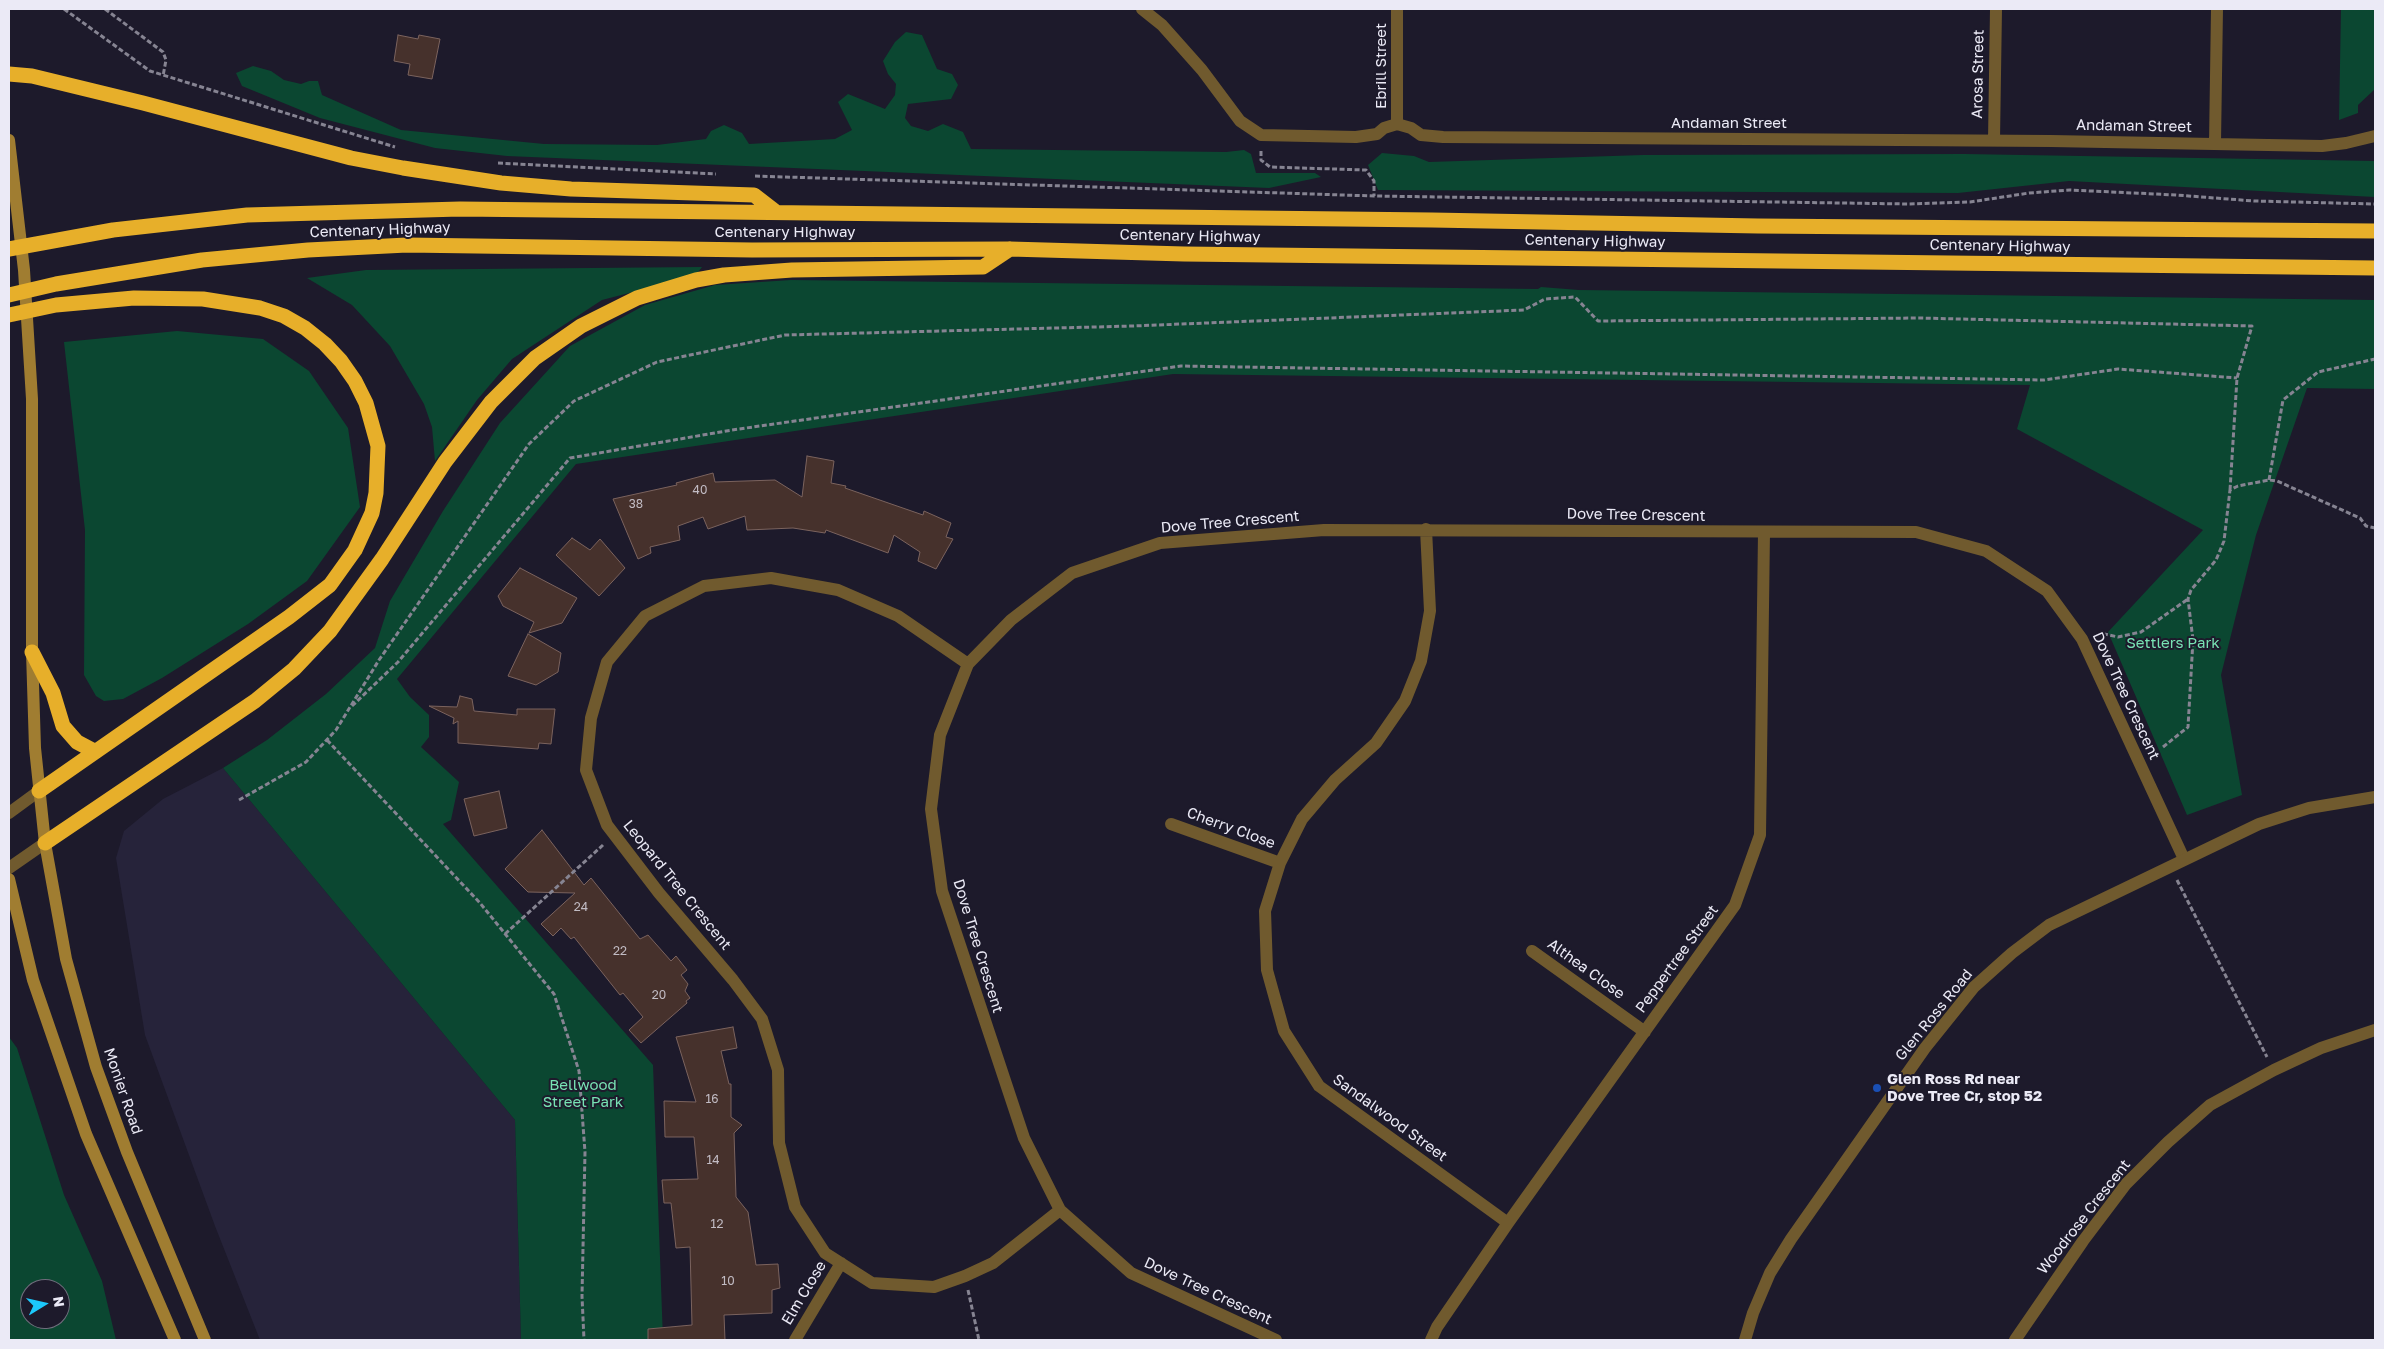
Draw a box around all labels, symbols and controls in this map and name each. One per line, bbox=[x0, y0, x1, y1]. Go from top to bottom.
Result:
street label: Ebrill Street bbox=[1372, 23, 1390, 109]
street label: Arosa Street bbox=[1968, 29, 1988, 119]
street label: Andaman Street bbox=[1671, 114, 1787, 132]
street label: Andaman Street bbox=[2076, 116, 2192, 136]
street label: Centenary Highway bbox=[309, 219, 451, 241]
street label: Centenary Highway bbox=[715, 223, 855, 241]
street label: Centenary Highway bbox=[1119, 226, 1261, 246]
street label: Centenary Highway bbox=[1524, 231, 1666, 251]
street label: Centenary Highway bbox=[1929, 236, 2071, 256]
house number: 40 bbox=[693, 483, 707, 497]
house number: 38 bbox=[629, 497, 643, 511]
street label: Dove Tree Crescent bbox=[1566, 505, 1706, 525]
street label: Dove Tree Crescent bbox=[1160, 507, 1300, 537]
street label: Dove Tree Crescent bbox=[2088, 629, 2164, 763]
park label: Settlers Park bbox=[2126, 634, 2220, 652]
street label: Cherry Close bbox=[1184, 804, 1278, 852]
street label: Leopard Tree Crescent bbox=[619, 816, 735, 954]
street label: Dove Tree Crescent bbox=[949, 877, 1007, 1015]
house number: 24 bbox=[574, 900, 588, 914]
street label: Peppertree Street bbox=[1632, 902, 1722, 1016]
street label: Althea Close bbox=[1544, 935, 1628, 1003]
house number: 22 bbox=[613, 944, 627, 958]
street label: Glen Ross Road bbox=[1892, 966, 1976, 1064]
house number: 20 bbox=[652, 988, 666, 1002]
street label: Monier Road bbox=[100, 1045, 146, 1137]
street label: Sandalwood Street bbox=[1329, 1070, 1451, 1166]
place label: Glen Ross Rd near Dove Tree Cr, stop 52 bbox=[1887, 1070, 2042, 1105]
park label: Bellwood Street Park bbox=[543, 1076, 623, 1111]
marker: Glen Ross Rd near Dove Tree Cr, stop 52 bbox=[1871, 1082, 1883, 1094]
house number: 16 bbox=[705, 1092, 719, 1106]
house number: 14 bbox=[706, 1153, 720, 1167]
street label: Woodrose Crescent bbox=[2034, 1156, 2134, 1278]
house number: 12 bbox=[711, 1217, 723, 1231]
street label: Dove Tree Crescent bbox=[1141, 1253, 1275, 1329]
street label: Elm Close bbox=[778, 1258, 830, 1328]
house number: 10 bbox=[721, 1274, 735, 1288]
north arrow bbox=[20, 1279, 70, 1329]
text: N bbox=[50, 1295, 69, 1308]

